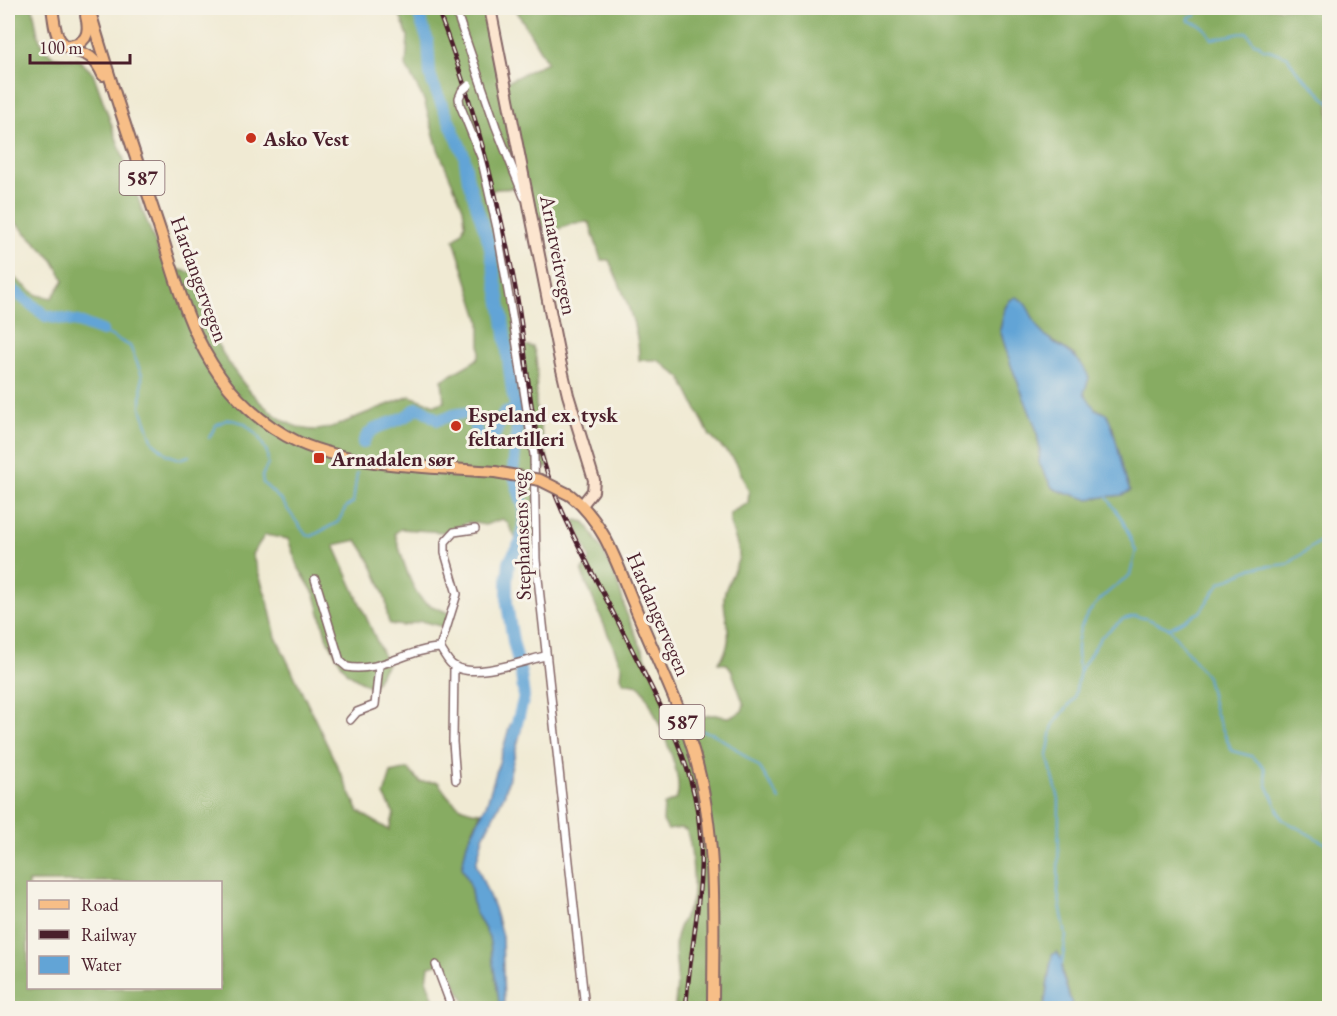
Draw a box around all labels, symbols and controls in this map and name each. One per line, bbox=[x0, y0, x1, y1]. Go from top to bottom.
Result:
scale bar bbox=[30, 27, 130, 65]
text: 100 m bbox=[39, 36, 83, 59]
place label: Asko Vest bbox=[262, 125, 349, 152]
marker: Asko Vest bbox=[244, 131, 258, 145]
road number: 587 bbox=[120, 161, 164, 195]
street label: Arnatveitvegen bbox=[534, 192, 584, 317]
street label: Hardangervegen bbox=[165, 212, 235, 346]
place label: Espeland ex. tysk feltartilleri bbox=[468, 401, 618, 452]
marker: Espeland ex. tysk feltartilleri bbox=[449, 419, 463, 433]
place label: Arnadalen sør bbox=[330, 445, 455, 472]
marker: Arnadalen sør bbox=[312, 451, 326, 465]
street label: Stephansens veg bbox=[505, 470, 537, 601]
street label: Hardangervegen bbox=[621, 548, 697, 680]
road number: 587 bbox=[660, 705, 704, 739]
legend bbox=[27, 881, 222, 989]
text: Road bbox=[81, 893, 120, 916]
text: Railway bbox=[81, 923, 137, 946]
text: Water bbox=[81, 953, 122, 976]

